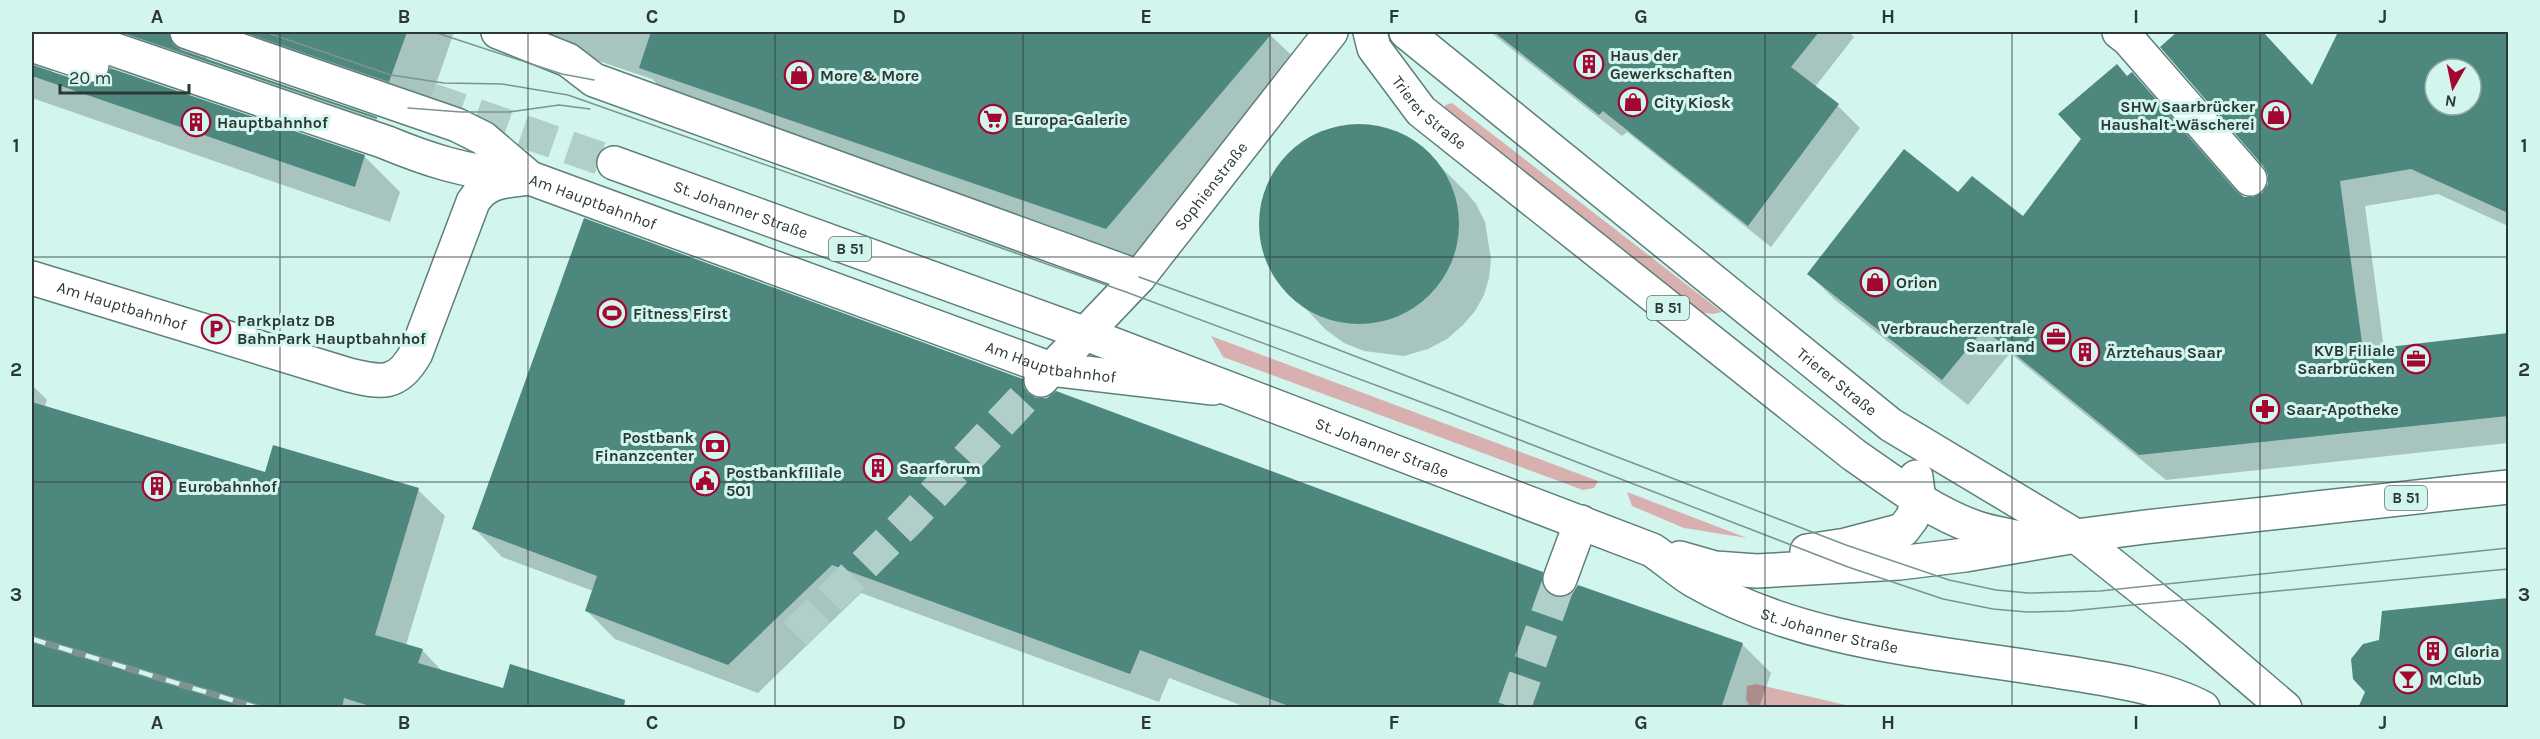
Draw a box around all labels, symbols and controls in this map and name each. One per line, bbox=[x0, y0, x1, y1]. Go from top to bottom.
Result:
text: A bbox=[151, 5, 164, 28]
text: B bbox=[398, 5, 410, 28]
text: C bbox=[646, 5, 658, 28]
text: D bbox=[892, 5, 906, 28]
text: E bbox=[1140, 5, 1152, 28]
text: F bbox=[1389, 5, 1400, 28]
text: G bbox=[1634, 5, 1648, 28]
text: H bbox=[1881, 5, 1895, 28]
text: I bbox=[2133, 5, 2139, 28]
text: J bbox=[2379, 5, 2387, 28]
place label: Haus der Gewerkschaften bbox=[1610, 46, 1733, 83]
building icon: Haus der Gewerkschaften bbox=[1573, 48, 1605, 80]
scale bar bbox=[60, 57, 189, 95]
north arrow bbox=[2423, 57, 2483, 117]
shop icon: More & More bbox=[783, 59, 815, 91]
place label: More & More bbox=[820, 66, 919, 85]
text: 20 m bbox=[69, 67, 111, 89]
street label: Trierer Straße bbox=[1388, 72, 1470, 153]
shop icon: City Kiosk bbox=[1617, 86, 1649, 118]
text: N bbox=[2444, 91, 2458, 112]
place label: City Kiosk bbox=[1654, 93, 1731, 112]
place label: SHW Saarbrücker Haushalt-Wäscherei bbox=[2100, 97, 2256, 134]
shop icon: SHW Saarbrücker Haushalt-Wäscherei bbox=[2260, 99, 2292, 131]
supermarket icon: Europa-Galerie bbox=[977, 103, 1009, 135]
building icon: Hauptbahnhof bbox=[180, 106, 212, 138]
place label: Europa-Galerie bbox=[1014, 110, 1127, 129]
place label: Hauptbahnhof bbox=[217, 113, 328, 132]
text: 1 bbox=[12, 134, 20, 157]
text: 1 bbox=[2520, 134, 2528, 157]
street label: Sophienstraße bbox=[1170, 138, 1251, 234]
street label: Am Hauptbahnhof bbox=[527, 170, 660, 234]
street label: St. Johanner Straße bbox=[671, 176, 811, 242]
road number: B 51 bbox=[829, 237, 871, 261]
shop icon: Orion bbox=[1859, 266, 1891, 298]
place label: Orion bbox=[1896, 273, 1937, 292]
street label: Am Hauptbahnhof bbox=[55, 277, 189, 335]
road number: B 51 bbox=[1647, 296, 1689, 320]
sports icon: Fitness First bbox=[596, 297, 628, 329]
place label: Fitness First bbox=[633, 304, 728, 323]
place label: Parkplatz DB BahnPark Hauptbahnhof bbox=[237, 311, 426, 348]
parking icon: Parkplatz DB BahnPark Hauptbahnhof bbox=[200, 313, 232, 345]
place label: Verbraucherzentrale Saarland bbox=[1881, 319, 2035, 356]
office icon: Verbraucherzentrale Saarland bbox=[2040, 321, 2072, 353]
building icon: Ärztehaus Saar bbox=[2069, 336, 2101, 368]
street label: Am Hauptbahnhof bbox=[983, 337, 1117, 387]
place label: KVB Filiale Saarbrücken bbox=[2297, 341, 2395, 378]
place label: Ärztehaus Saar bbox=[2106, 343, 2223, 362]
office icon: KVB Filiale Saarbrücken bbox=[2400, 343, 2432, 375]
street label: Trierer Straße bbox=[1793, 344, 1881, 420]
text: 2 bbox=[10, 358, 22, 381]
text: 2 bbox=[2518, 358, 2530, 381]
pharmacy icon: Saar-Apotheke bbox=[2249, 393, 2281, 425]
place label: Saar-Apotheke bbox=[2286, 400, 2399, 419]
street label: St. Johanner Straße bbox=[1312, 413, 1451, 482]
place label: Postbank Finanzcenter bbox=[595, 428, 695, 465]
bank icon: Postbank Finanzcenter bbox=[699, 430, 731, 462]
building icon: Saarforum bbox=[862, 452, 894, 484]
place label: Saarforum bbox=[899, 459, 981, 478]
place label: Postbankfiliale 501 bbox=[726, 463, 842, 500]
public building icon: Postbankfiliale 501 bbox=[689, 465, 721, 497]
building icon: Eurobahnhof bbox=[141, 470, 173, 502]
place label: Eurobahnhof bbox=[178, 477, 277, 496]
road number: B 51 bbox=[2385, 486, 2427, 510]
text: 3 bbox=[10, 583, 22, 606]
text: 3 bbox=[2518, 583, 2530, 606]
street label: St. Johanner Straße bbox=[1758, 604, 1900, 657]
building icon: Gloria bbox=[2417, 635, 2449, 667]
place label: Gloria bbox=[2454, 642, 2500, 661]
bar icon: M Club bbox=[2392, 663, 2424, 695]
place label: M Club bbox=[2429, 670, 2482, 689]
text: A bbox=[151, 711, 164, 734]
text: B bbox=[398, 711, 410, 734]
text: C bbox=[646, 711, 658, 734]
text: D bbox=[892, 711, 906, 734]
text: E bbox=[1140, 711, 1152, 734]
text: F bbox=[1389, 711, 1400, 734]
text: G bbox=[1634, 711, 1648, 734]
text: H bbox=[1881, 711, 1895, 734]
text: I bbox=[2133, 711, 2139, 734]
text: J bbox=[2379, 711, 2387, 734]

